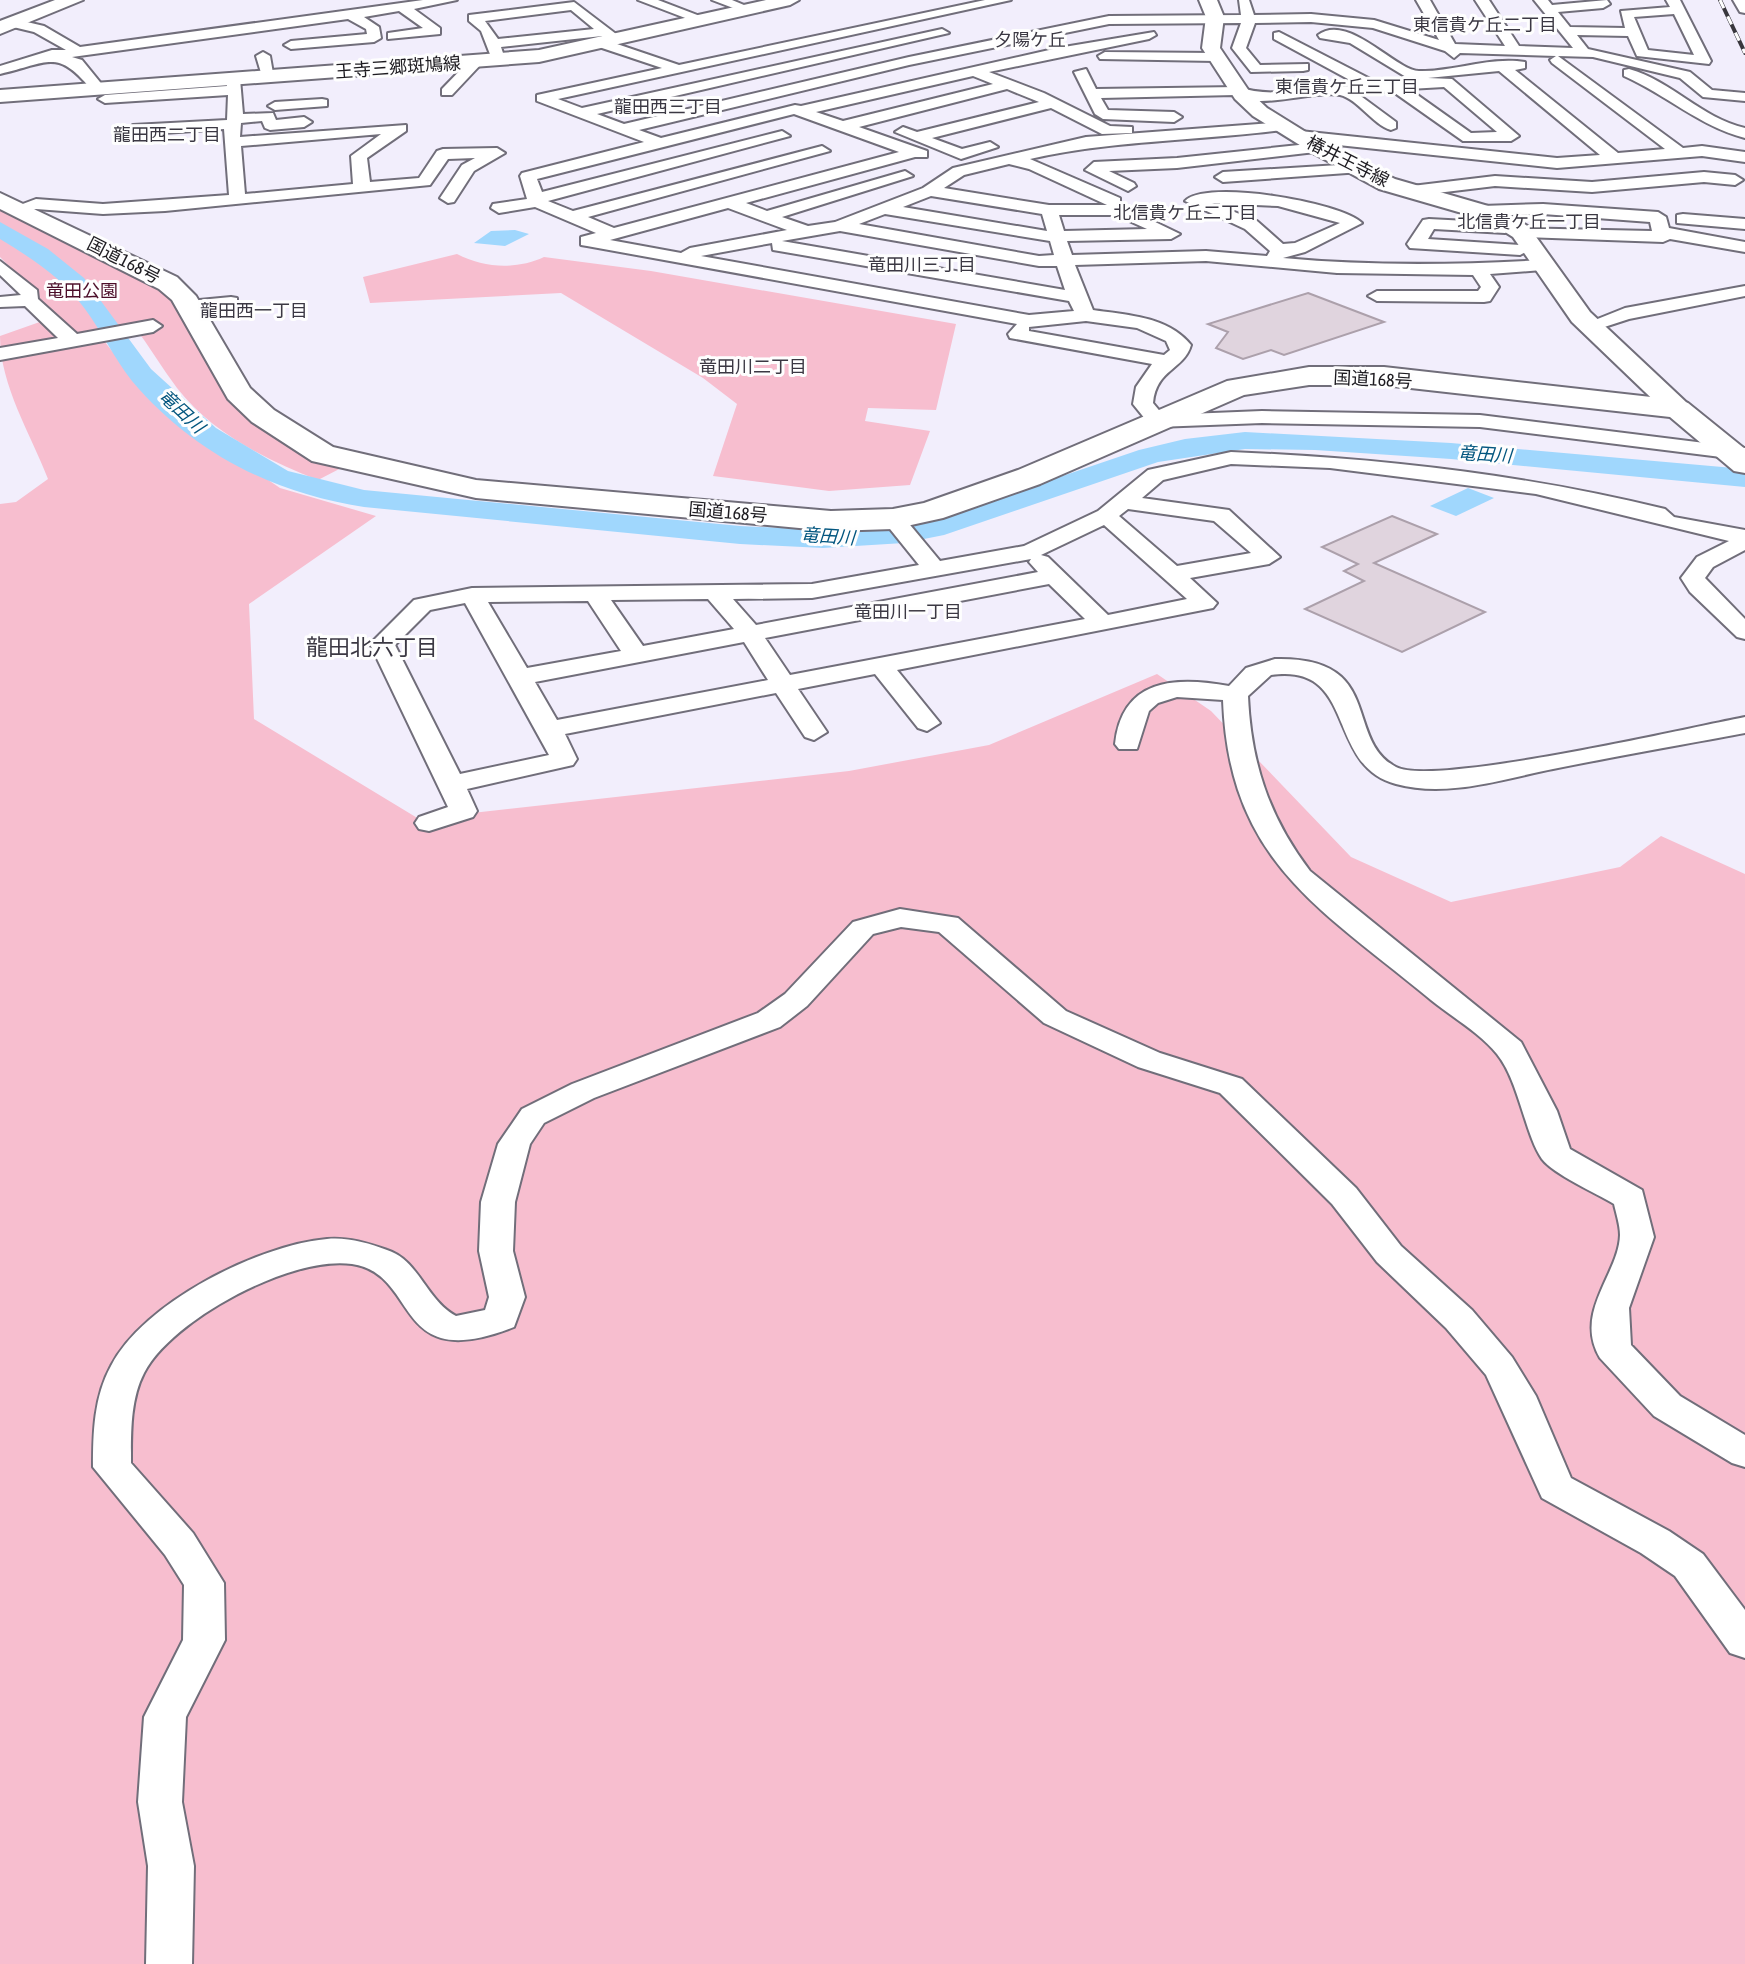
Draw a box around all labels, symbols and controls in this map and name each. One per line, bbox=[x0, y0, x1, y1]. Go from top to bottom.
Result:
district label: 東信貴ケ丘二丁目 bbox=[1413, 14, 1557, 35]
district label: 夕陽ケ丘 bbox=[994, 29, 1066, 50]
street label: 王寺三郷斑鳩線 bbox=[334, 52, 462, 82]
district label: 東信貴ケ丘三丁目 bbox=[1275, 76, 1419, 97]
district label: 龍田西三丁目 bbox=[614, 96, 722, 117]
district label: 龍田西二丁目 bbox=[113, 124, 221, 145]
street label: 椿井王寺線 bbox=[1303, 131, 1393, 191]
district label: 北信貴ケ丘二丁目 bbox=[1113, 202, 1257, 223]
district label: 北信貴ケ丘一丁目 bbox=[1457, 211, 1601, 232]
street label: 国道168号 bbox=[84, 233, 164, 287]
district label: 竜田川三丁目 bbox=[868, 254, 976, 275]
park label: 竜田公園 bbox=[46, 280, 118, 301]
district label: 龍田西一丁目 bbox=[200, 300, 308, 321]
district label: 竜田川二丁目 bbox=[699, 356, 807, 377]
street label: 国道168号 bbox=[1333, 366, 1413, 392]
water label: 竜田川 bbox=[155, 385, 210, 438]
water label: 竜田川 bbox=[1457, 442, 1515, 466]
street label: 国道168号 bbox=[688, 498, 768, 526]
water label: 竜田川 bbox=[800, 524, 858, 548]
district label: 竜田川一丁目 bbox=[854, 601, 962, 622]
district label: 龍田北六丁目 bbox=[306, 634, 438, 660]

